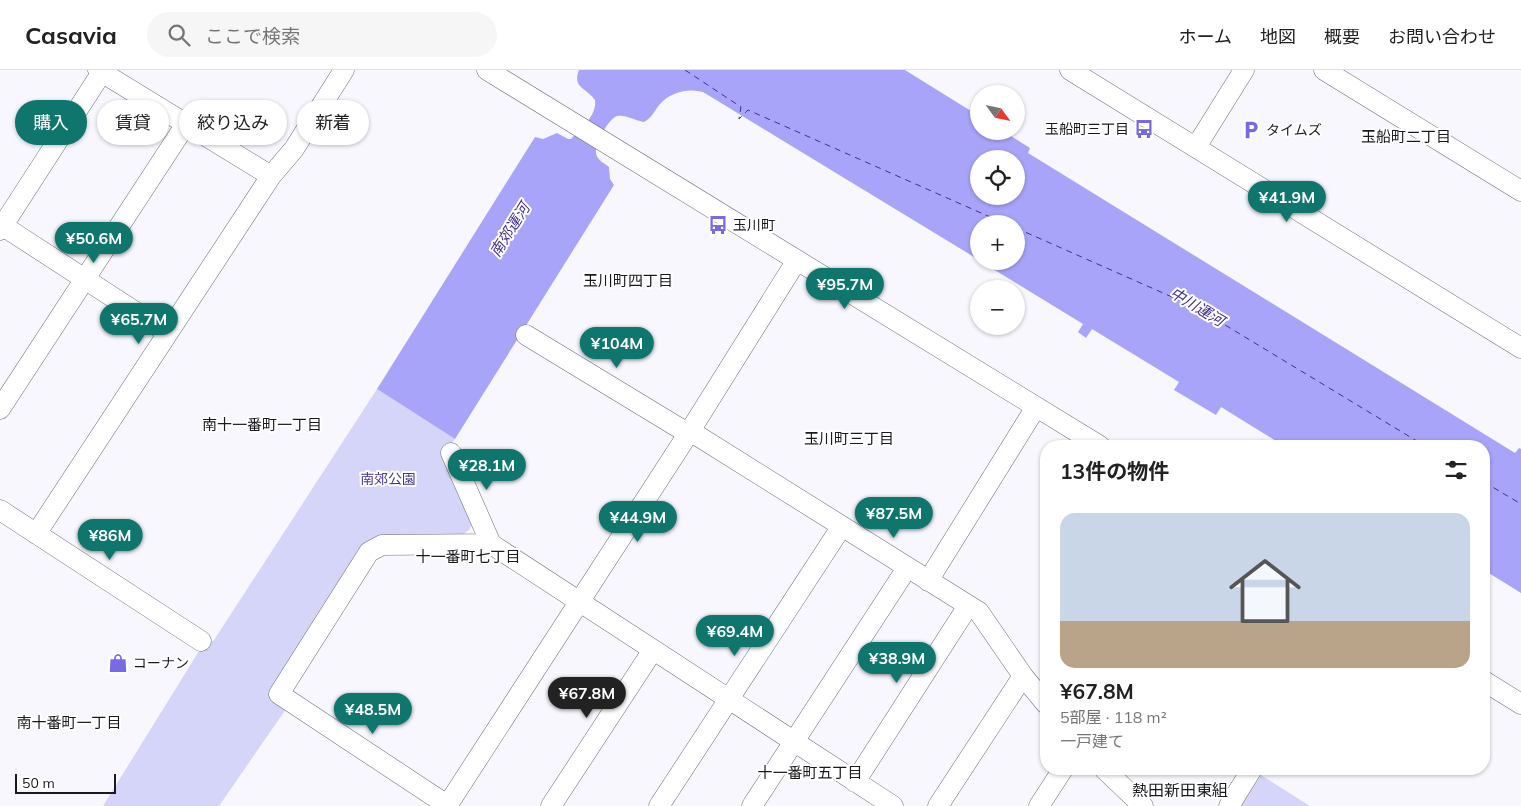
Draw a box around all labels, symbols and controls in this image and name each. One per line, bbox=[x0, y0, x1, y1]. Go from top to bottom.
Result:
search box bbox=[147, 12, 497, 57]
text: Casavia bbox=[25, 20, 117, 50]
icon: search bbox=[165, 21, 193, 49]
text: ここで検索 bbox=[205, 24, 300, 48]
text: ホーム bbox=[1179, 25, 1232, 48]
text: 地図 bbox=[1260, 25, 1296, 48]
text: 概要 bbox=[1324, 25, 1360, 48]
text: お問い合わせ bbox=[1388, 25, 1496, 48]
north arrow bbox=[970, 85, 1025, 140]
map controls bbox=[970, 85, 1025, 335]
chip: 購入 bbox=[15, 100, 87, 145]
chip: 賃貸 bbox=[97, 100, 169, 145]
chip: 絞り込み bbox=[179, 100, 287, 145]
chip: 新着 bbox=[297, 100, 369, 145]
bus stop icon: 玉船町三丁目 bbox=[1133, 118, 1155, 140]
parking icon: タイムズ bbox=[1240, 119, 1262, 141]
place label: 玉船町三丁目 bbox=[1045, 120, 1129, 138]
place label: タイムズ bbox=[1266, 121, 1322, 139]
district label: 玉船町二丁目 bbox=[1361, 127, 1451, 146]
button: locate bbox=[970, 150, 1025, 205]
pin: ¥41.9M bbox=[1246, 180, 1328, 223]
text: ¥41.9M bbox=[1259, 187, 1315, 207]
water label: 南郊運河 bbox=[486, 197, 535, 260]
bus stop icon: 玉川町 bbox=[707, 214, 729, 236]
button: + bbox=[970, 215, 1025, 270]
place label: 玉川町 bbox=[733, 216, 775, 234]
pin: ¥50.6M bbox=[53, 222, 135, 264]
text: ¥50.6M bbox=[66, 228, 122, 248]
pin: ¥95.7M bbox=[804, 268, 886, 310]
district label: 玉川町四丁目 bbox=[583, 271, 673, 290]
text: ¥95.7M bbox=[817, 274, 873, 294]
button: − bbox=[970, 280, 1025, 335]
water label: 中川運河 bbox=[1167, 283, 1230, 332]
pin: ¥65.7M bbox=[98, 302, 180, 345]
text: ¥65.7M bbox=[111, 309, 167, 329]
pin: ¥104M bbox=[582, 326, 652, 369]
text: ¥104M bbox=[591, 333, 643, 353]
district label: 南十一番町一丁目 bbox=[202, 415, 322, 434]
district label: 玉川町三丁目 bbox=[804, 429, 894, 448]
pin: ¥28.1M bbox=[446, 448, 528, 491]
text: ¥28.1M bbox=[459, 455, 515, 475]
icon: filters bbox=[1442, 456, 1470, 484]
text: 13件の物件 bbox=[1060, 458, 1169, 484]
park label: 南郊公園 bbox=[360, 470, 416, 488]
pin: ¥87.5M bbox=[853, 496, 935, 539]
pin: ¥44.9M bbox=[597, 500, 679, 543]
text: ¥87.5M bbox=[866, 503, 922, 523]
text: ¥44.9M bbox=[610, 507, 666, 527]
pin: ¥86M bbox=[80, 518, 140, 561]
text: ¥86M bbox=[89, 525, 131, 545]
icon: home bbox=[1220, 546, 1310, 636]
district label: 十一番町七丁目 bbox=[415, 547, 521, 566]
pin: ¥69.4M bbox=[694, 614, 776, 657]
text: ¥69.4M bbox=[707, 621, 763, 641]
pin: ¥38.9M bbox=[856, 642, 938, 684]
text: ¥38.9M bbox=[869, 648, 925, 668]
shop icon: コーナン bbox=[107, 652, 129, 674]
place label: コーナン bbox=[133, 654, 189, 672]
pin: ¥67.8M bbox=[546, 676, 628, 719]
text: ¥67.8M bbox=[1060, 678, 1134, 704]
text: ¥67.8M bbox=[559, 683, 615, 703]
pin: ¥48.5M bbox=[332, 692, 414, 735]
text: ¥48.5M bbox=[345, 699, 401, 719]
text: 5部屋 · 118 m² bbox=[1060, 707, 1167, 727]
district label: 南十番町一丁目 bbox=[16, 713, 122, 732]
text: 一戸建て bbox=[1060, 731, 1124, 751]
district label: 十一番町五丁目 bbox=[757, 763, 863, 782]
scale bar bbox=[15, 771, 116, 794]
text: 50 m bbox=[22, 774, 55, 792]
district label: 熱田新田東組 bbox=[1132, 780, 1228, 800]

